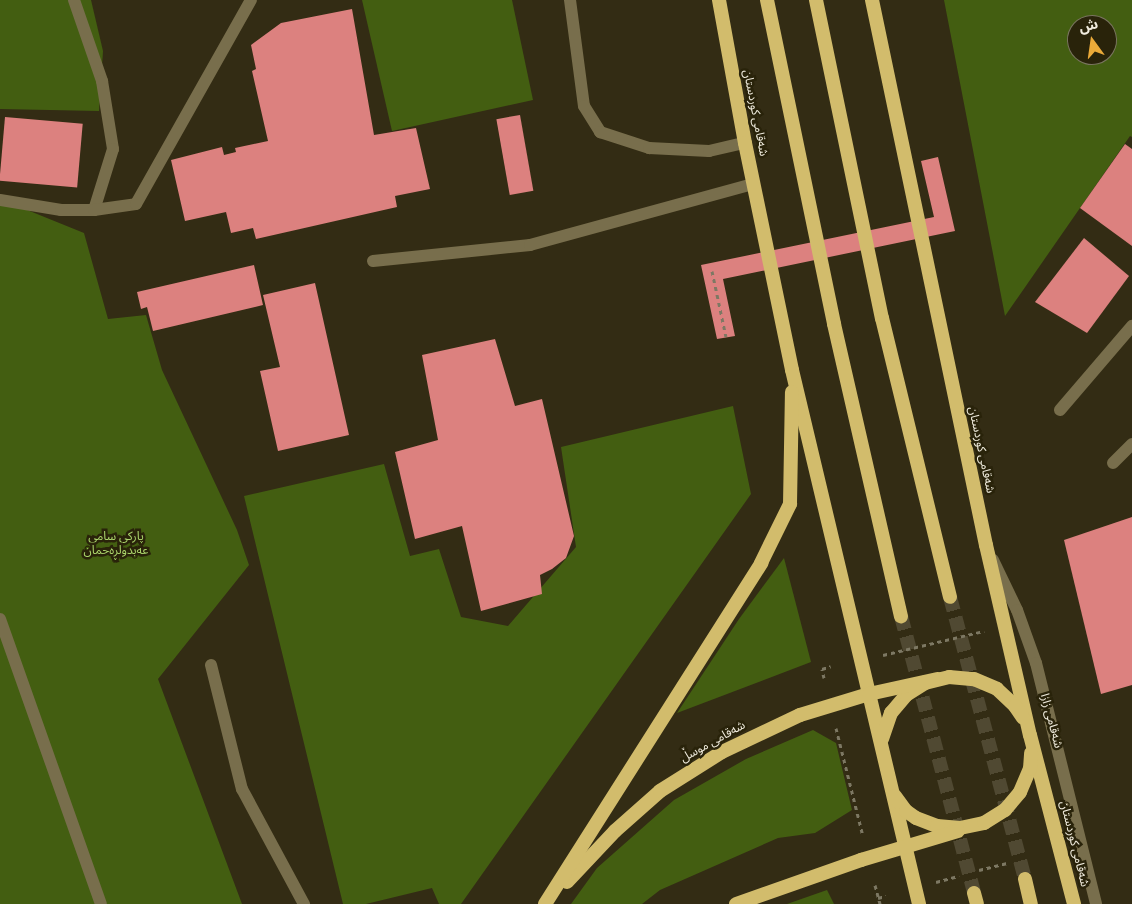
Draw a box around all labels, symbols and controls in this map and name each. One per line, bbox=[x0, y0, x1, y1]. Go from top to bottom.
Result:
north arrow bbox=[1067, 15, 1117, 65]
text: ش bbox=[1077, 15, 1100, 36]
street label: شەقامی کوردستان bbox=[740, 68, 770, 158]
street label: شەقامی کوردستان bbox=[965, 405, 997, 495]
park label: پارکی سامی عەبدولڕەحمان bbox=[84, 530, 148, 558]
street label: شەقامی زازا bbox=[1037, 692, 1065, 750]
street label: شەقامی موسڵ bbox=[678, 718, 748, 766]
street label: شەقامی کوردستان bbox=[1056, 800, 1092, 888]

